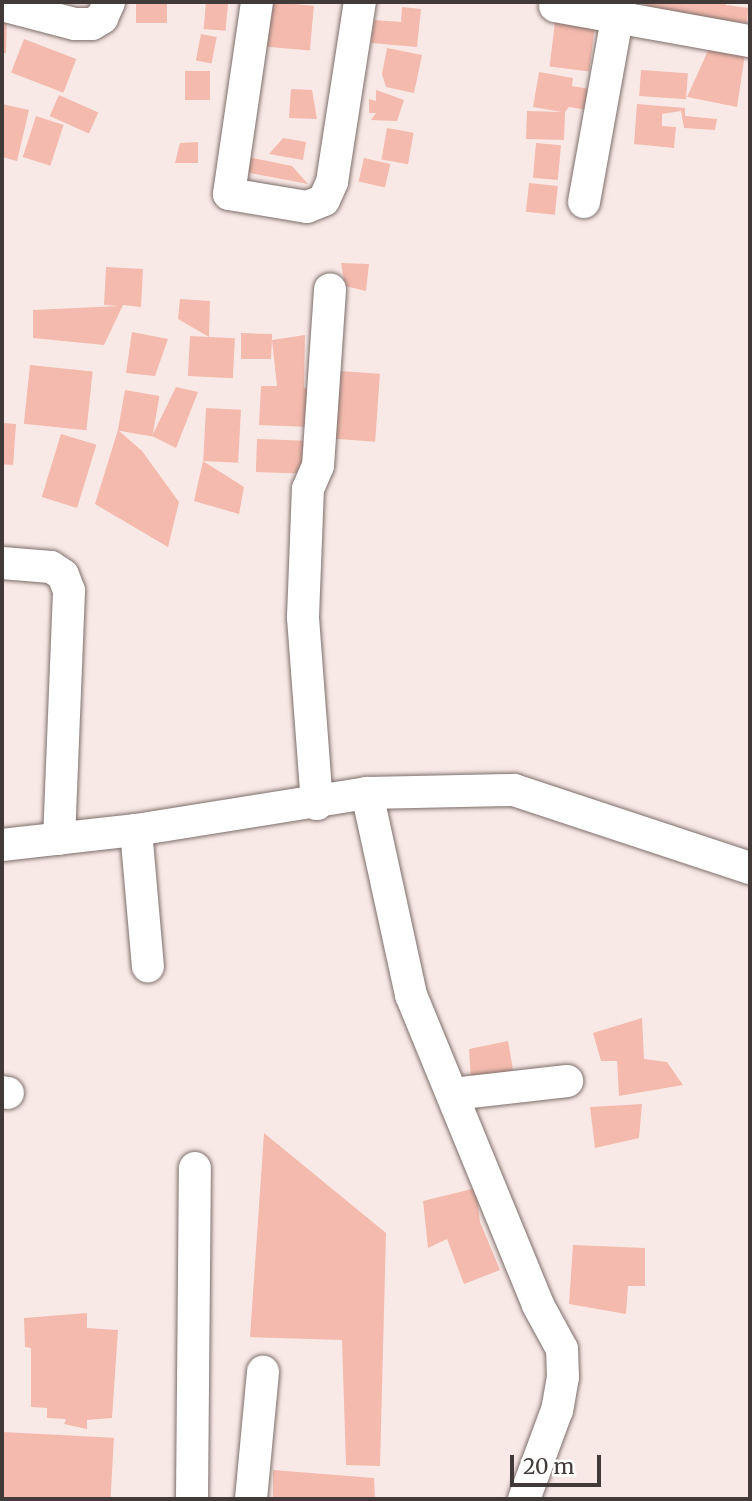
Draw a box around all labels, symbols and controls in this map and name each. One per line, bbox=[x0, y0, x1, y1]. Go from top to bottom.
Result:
scale bar bbox=[514, 1442, 605, 1486]
text: 20 m bbox=[523, 1453, 574, 1480]

